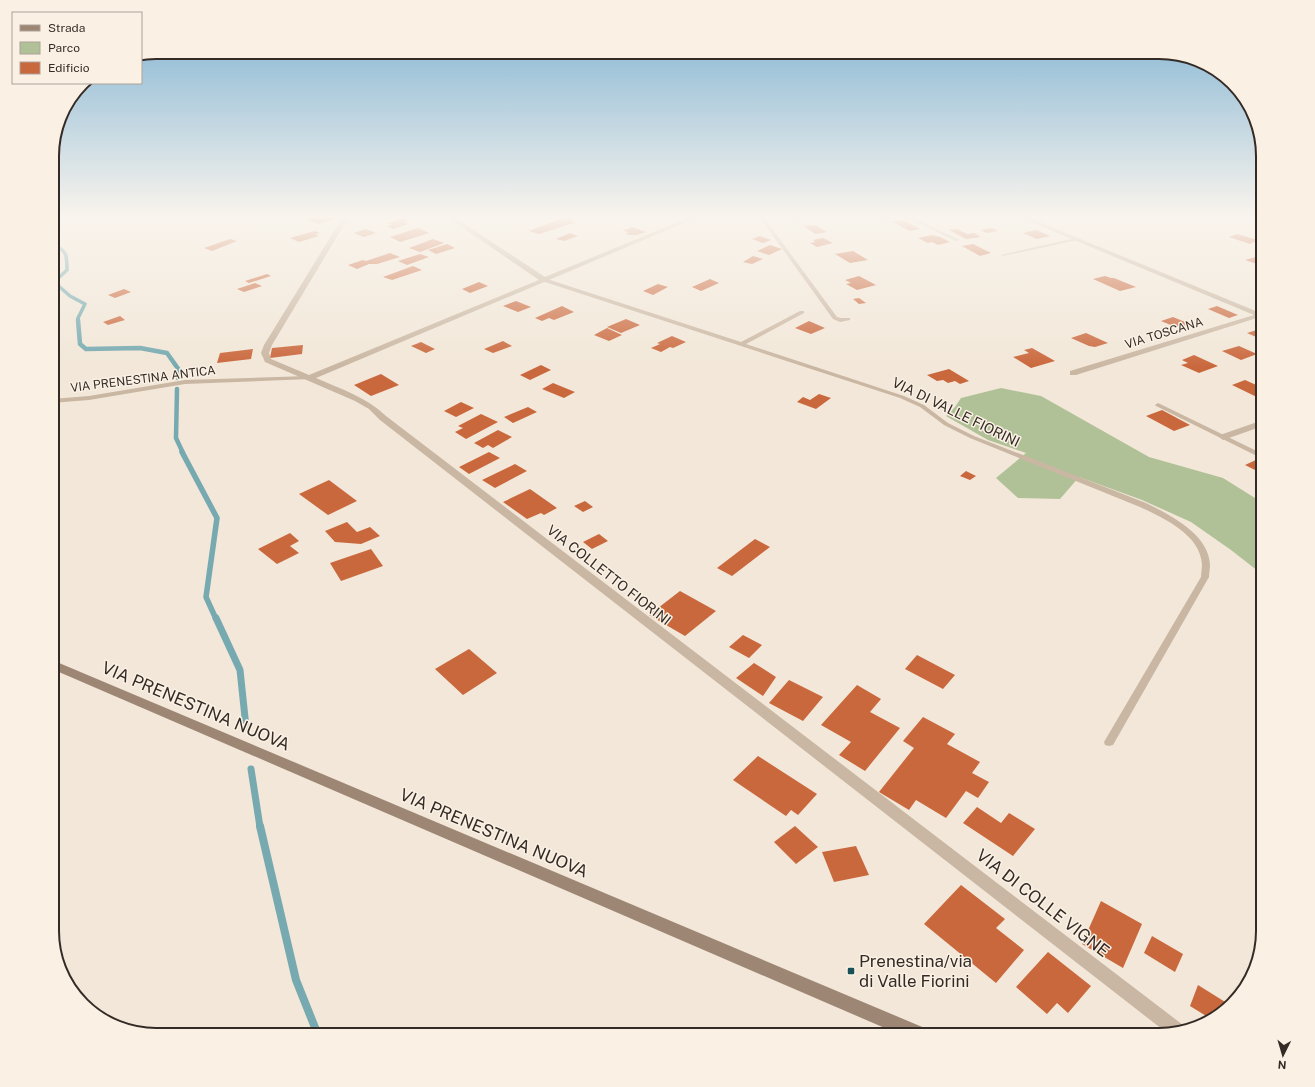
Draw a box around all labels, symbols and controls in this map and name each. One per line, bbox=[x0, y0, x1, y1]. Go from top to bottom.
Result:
legend bbox=[12, 12, 142, 84]
text: Strada bbox=[48, 21, 85, 35]
text: Parco bbox=[48, 41, 80, 55]
text: Edificio bbox=[48, 61, 90, 75]
street label: VIA TOSCANA bbox=[1123, 314, 1205, 352]
street label: VIA PRENESTINA ANTICA bbox=[70, 363, 217, 395]
street label: VIA DI VALLE FIORINI bbox=[890, 374, 1022, 450]
street label: VIA COLLETTO FIORINI bbox=[544, 522, 674, 628]
street label: VIA PRENESTINA NUOVA bbox=[99, 657, 293, 755]
street label: VIA PRENESTINA NUOVA bbox=[397, 784, 591, 882]
street label: VIA DI COLLE VIGNE bbox=[972, 845, 1114, 961]
place label: Prenestina/via di Valle Fiorini bbox=[859, 951, 972, 991]
marker: Prenestina/via di Valle Fiorini bbox=[846, 966, 856, 976]
north arrow bbox=[1263, 1035, 1303, 1075]
text: N bbox=[1277, 1059, 1287, 1071]

